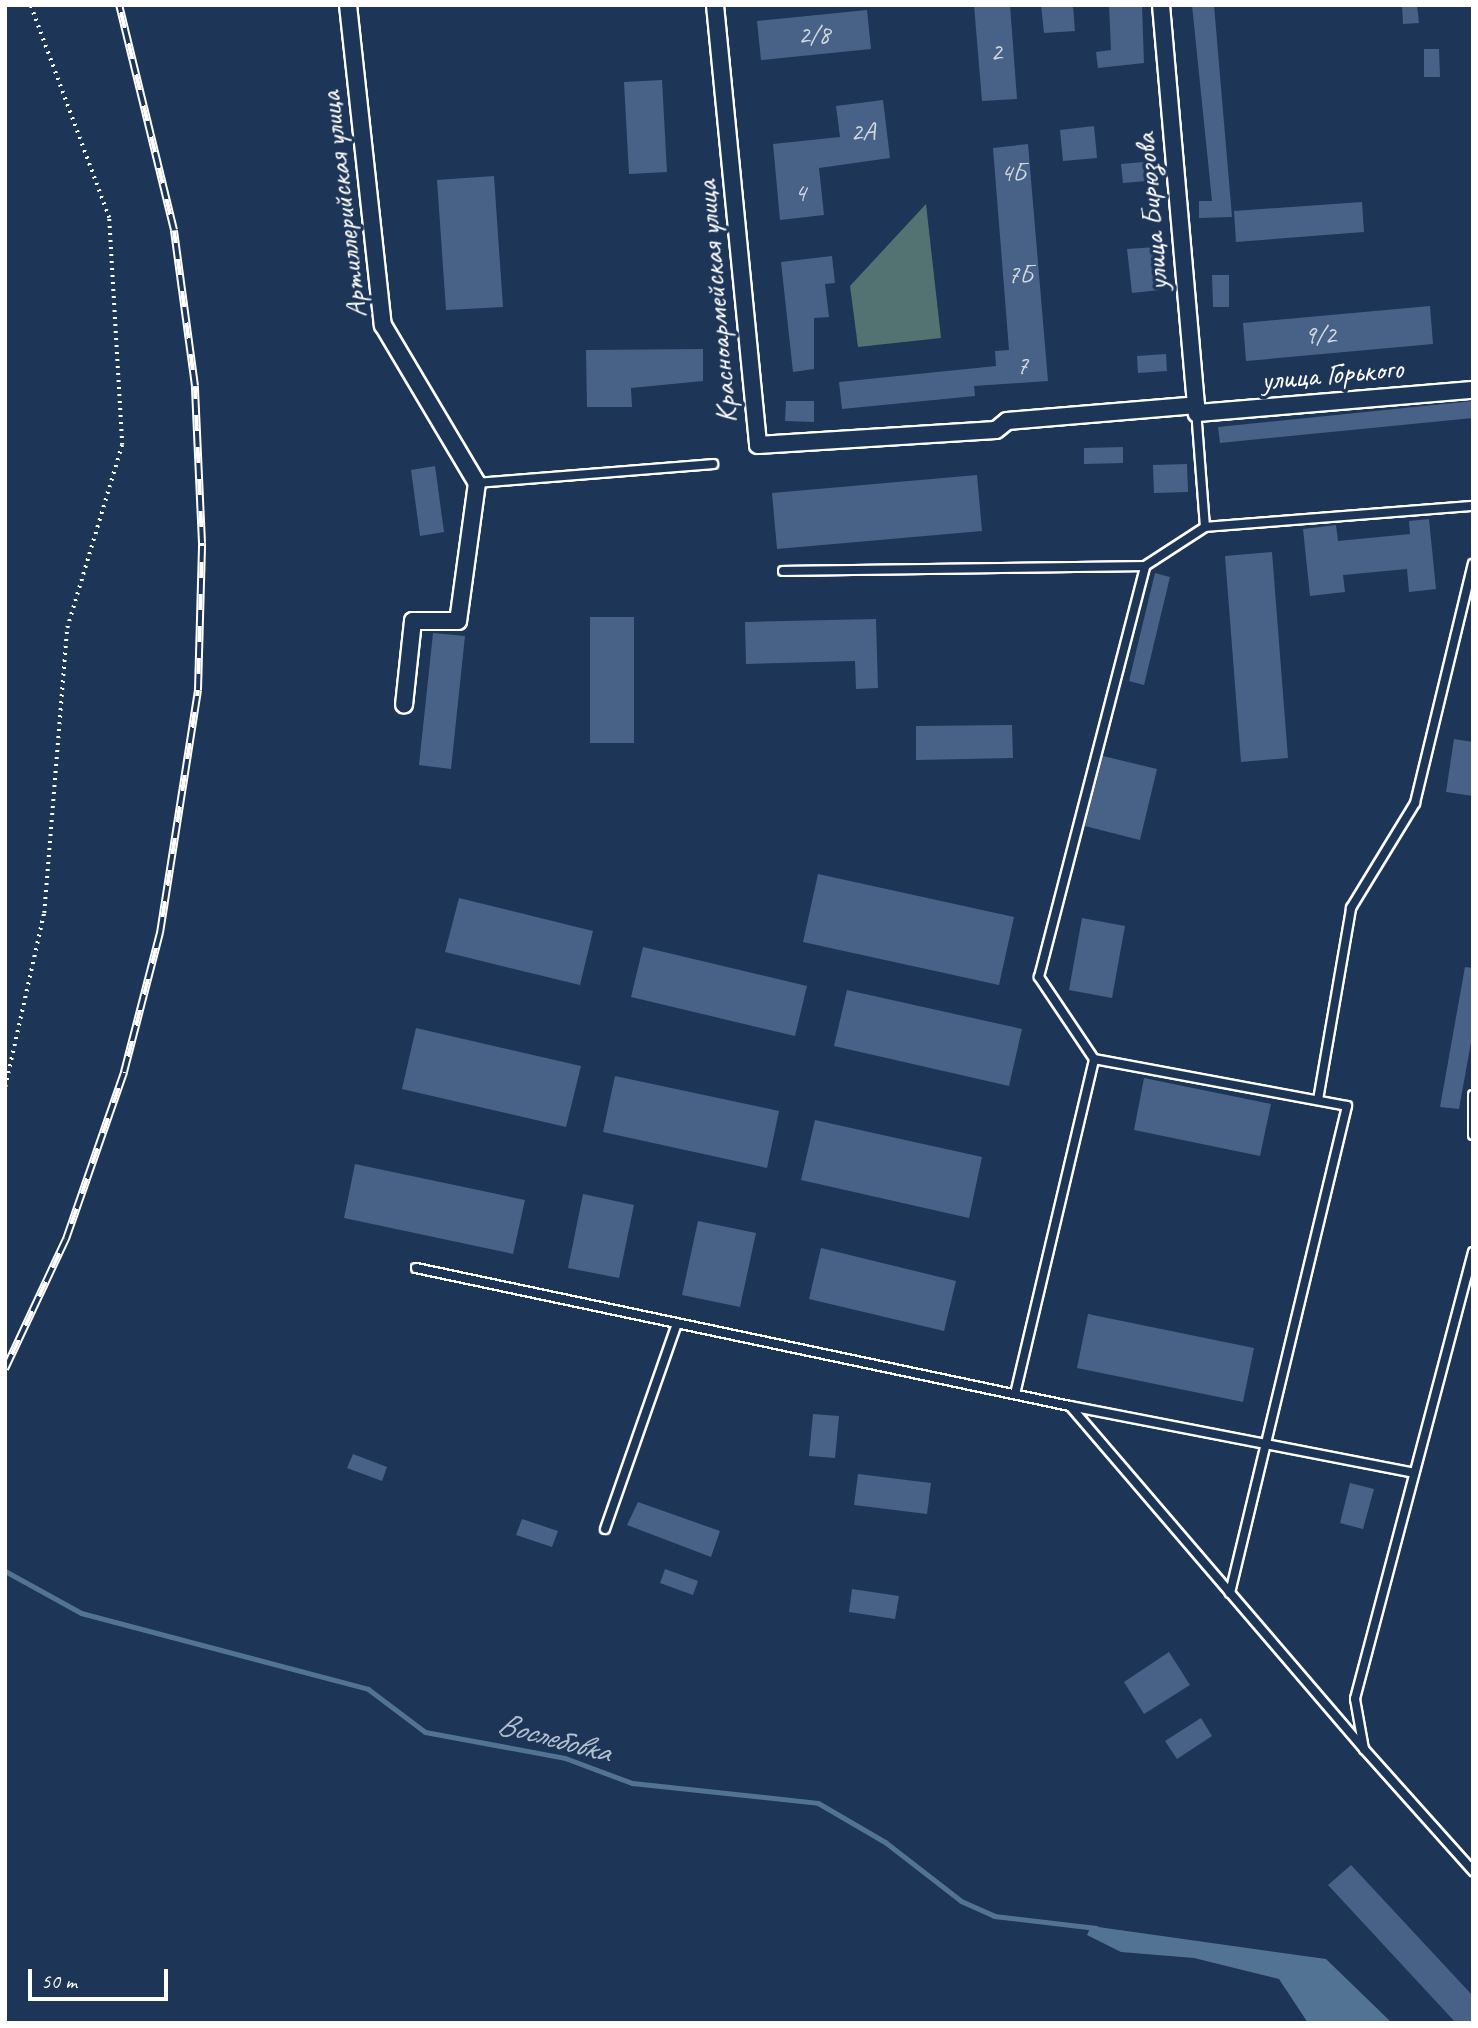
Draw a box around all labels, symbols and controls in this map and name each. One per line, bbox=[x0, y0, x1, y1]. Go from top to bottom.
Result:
house number: 2/8 bbox=[798, 19, 830, 51]
house number: 2 bbox=[990, 36, 1002, 68]
street label: Артиллерийская улица bbox=[311, 89, 375, 321]
house number: 2А bbox=[851, 116, 875, 148]
street label: улица Бирюзова bbox=[1126, 131, 1176, 293]
house number: 4Б bbox=[1001, 157, 1025, 189]
house number: 4 bbox=[794, 177, 806, 209]
street label: Красноармейская улица bbox=[687, 178, 745, 426]
house number: 7Б bbox=[1008, 259, 1032, 291]
house number: 9/2 bbox=[1304, 319, 1336, 351]
house number: 7 bbox=[1016, 350, 1028, 382]
street label: улица Горького bbox=[1260, 350, 1404, 398]
water label: Вослебовка bbox=[493, 1705, 615, 1771]
scale bar bbox=[32, 1954, 172, 1998]
text: 50 m bbox=[41, 1968, 77, 1994]

